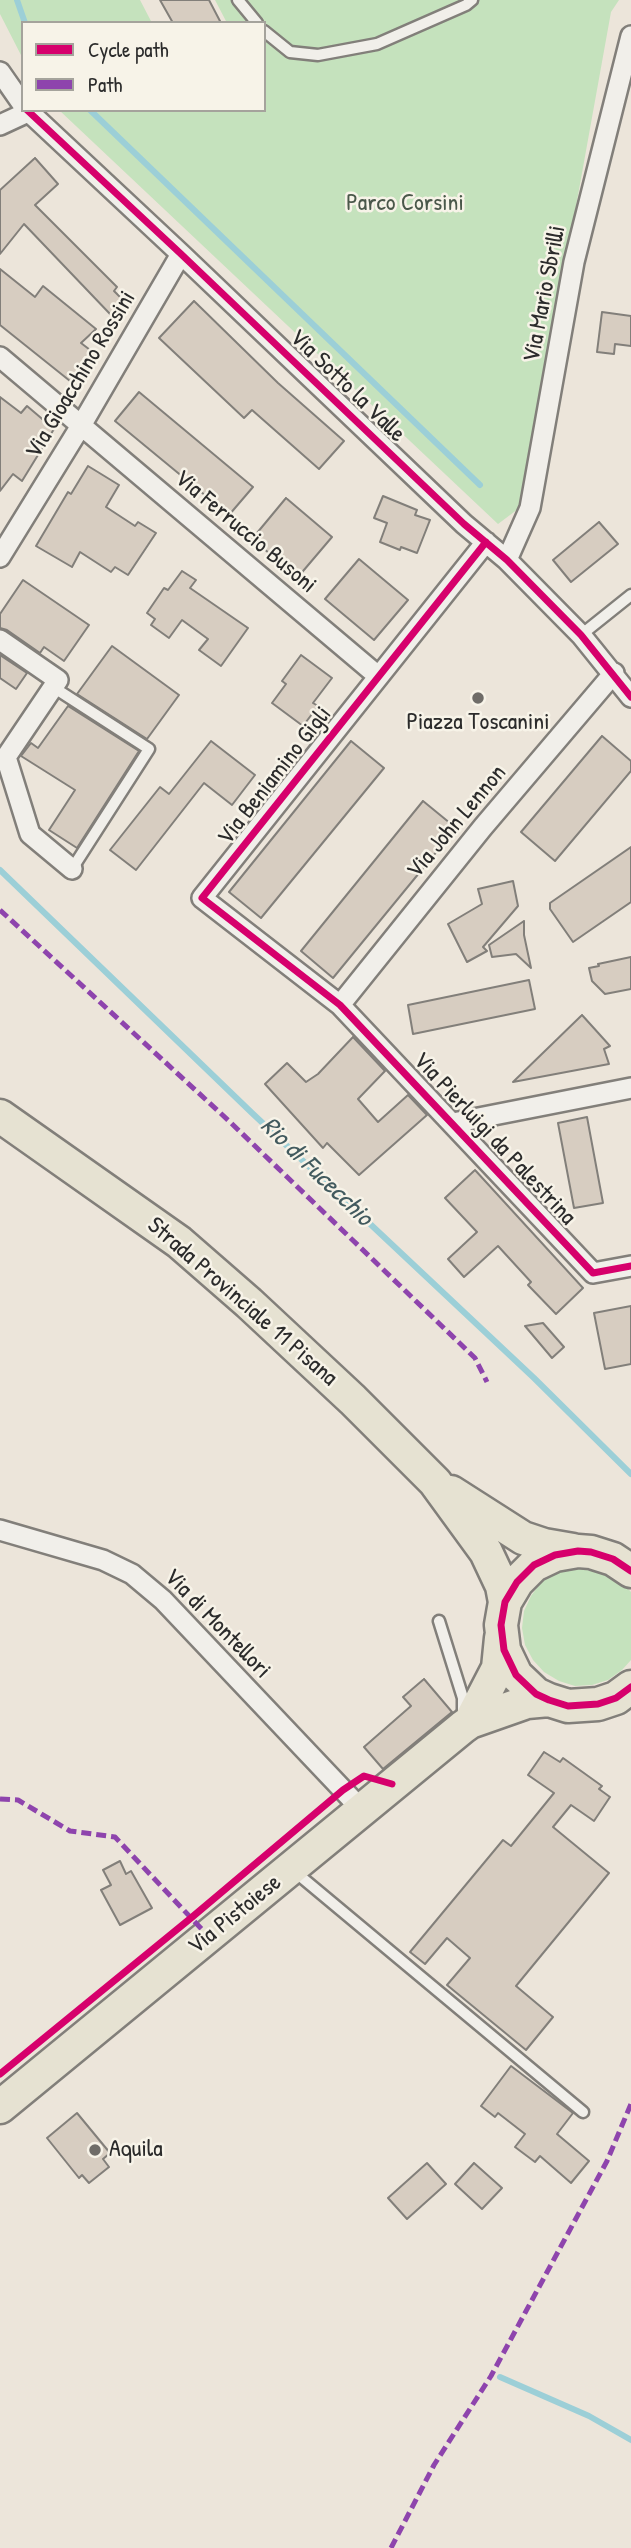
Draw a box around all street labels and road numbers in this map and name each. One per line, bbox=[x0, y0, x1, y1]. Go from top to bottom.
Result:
street label: Via Mario Sbrilli bbox=[518, 223, 572, 365]
street label: Via Gioacchino Rossini bbox=[20, 286, 142, 464]
street label: Via Sotto la Valle bbox=[283, 323, 411, 449]
street label: Via Ferruccio Busoni bbox=[168, 464, 322, 600]
street label: Via Beniamino Gigli bbox=[212, 701, 338, 851]
street label: Via John Lennon bbox=[401, 759, 513, 885]
street label: Via Pierluigi da Palestrina bbox=[406, 1047, 582, 1231]
street label: Strada Provinciale 11 Pisana bbox=[141, 1211, 343, 1393]
street label: Via di Montellori bbox=[158, 1563, 276, 1685]
street label: Via Pistoiese bbox=[183, 1869, 287, 1961]

